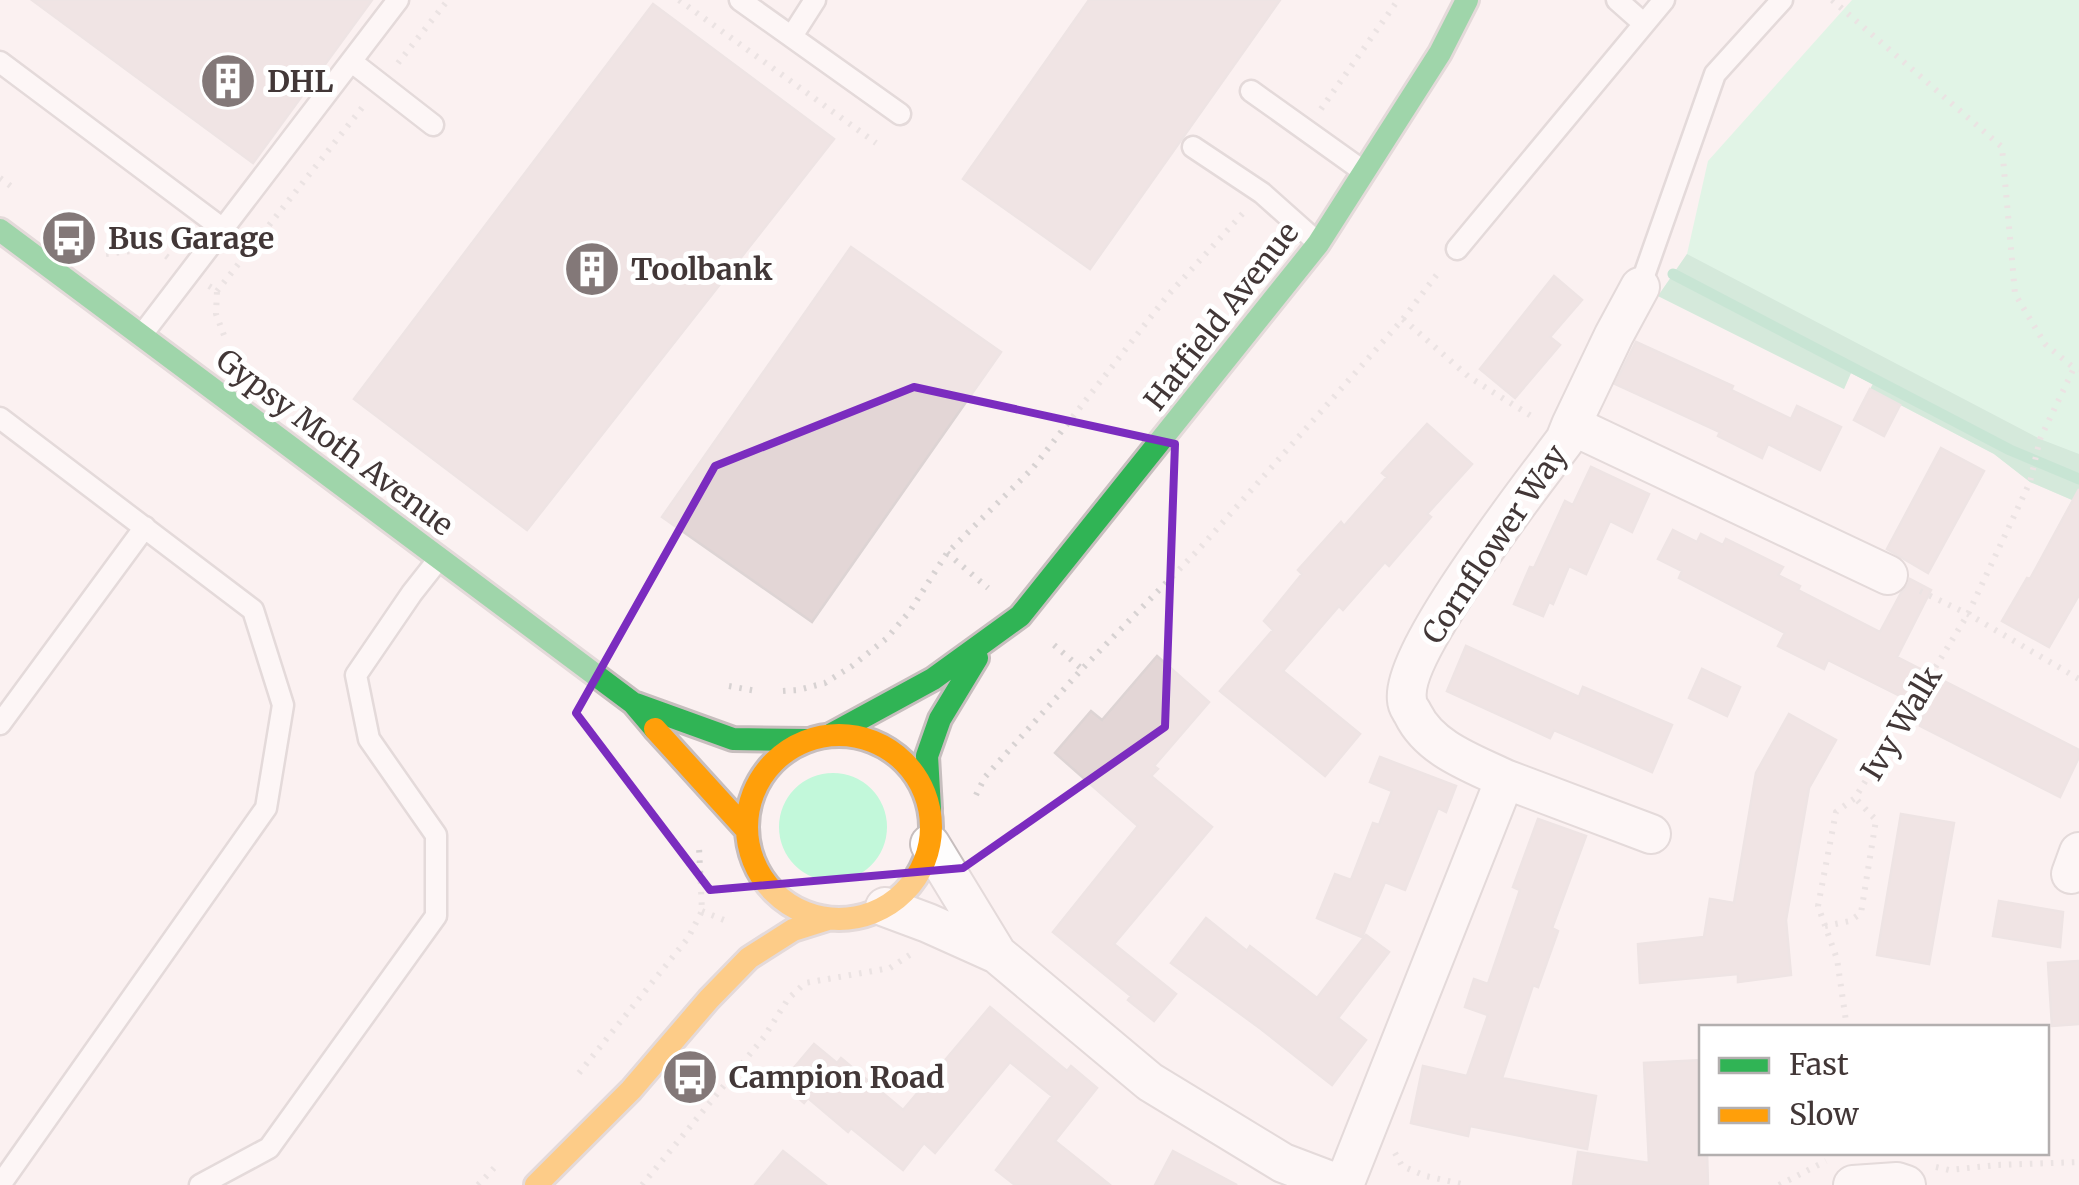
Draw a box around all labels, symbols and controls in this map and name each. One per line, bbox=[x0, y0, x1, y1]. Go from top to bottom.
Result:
building icon: DHL bbox=[198, 51, 258, 111]
place label: DHL bbox=[267, 62, 333, 100]
bus stop icon: Bus Garage bbox=[39, 208, 99, 268]
street label: Hatfield Avenue bbox=[1136, 214, 1306, 418]
place label: Bus Garage bbox=[108, 219, 274, 257]
building icon: Toolbank bbox=[562, 239, 622, 299]
place label: Toolbank bbox=[631, 250, 773, 288]
street label: Gypsy Moth Avenue bbox=[209, 340, 461, 544]
street label: Cornflower Way bbox=[1413, 437, 1575, 651]
street label: Ivy Walk bbox=[1852, 659, 1950, 787]
legend bbox=[1699, 1025, 2049, 1155]
text: Fast bbox=[1789, 1045, 1849, 1083]
bus stop icon: Campion Road bbox=[660, 1047, 720, 1107]
place label: Campion Road bbox=[729, 1058, 945, 1096]
text: Slow bbox=[1789, 1095, 1859, 1133]

